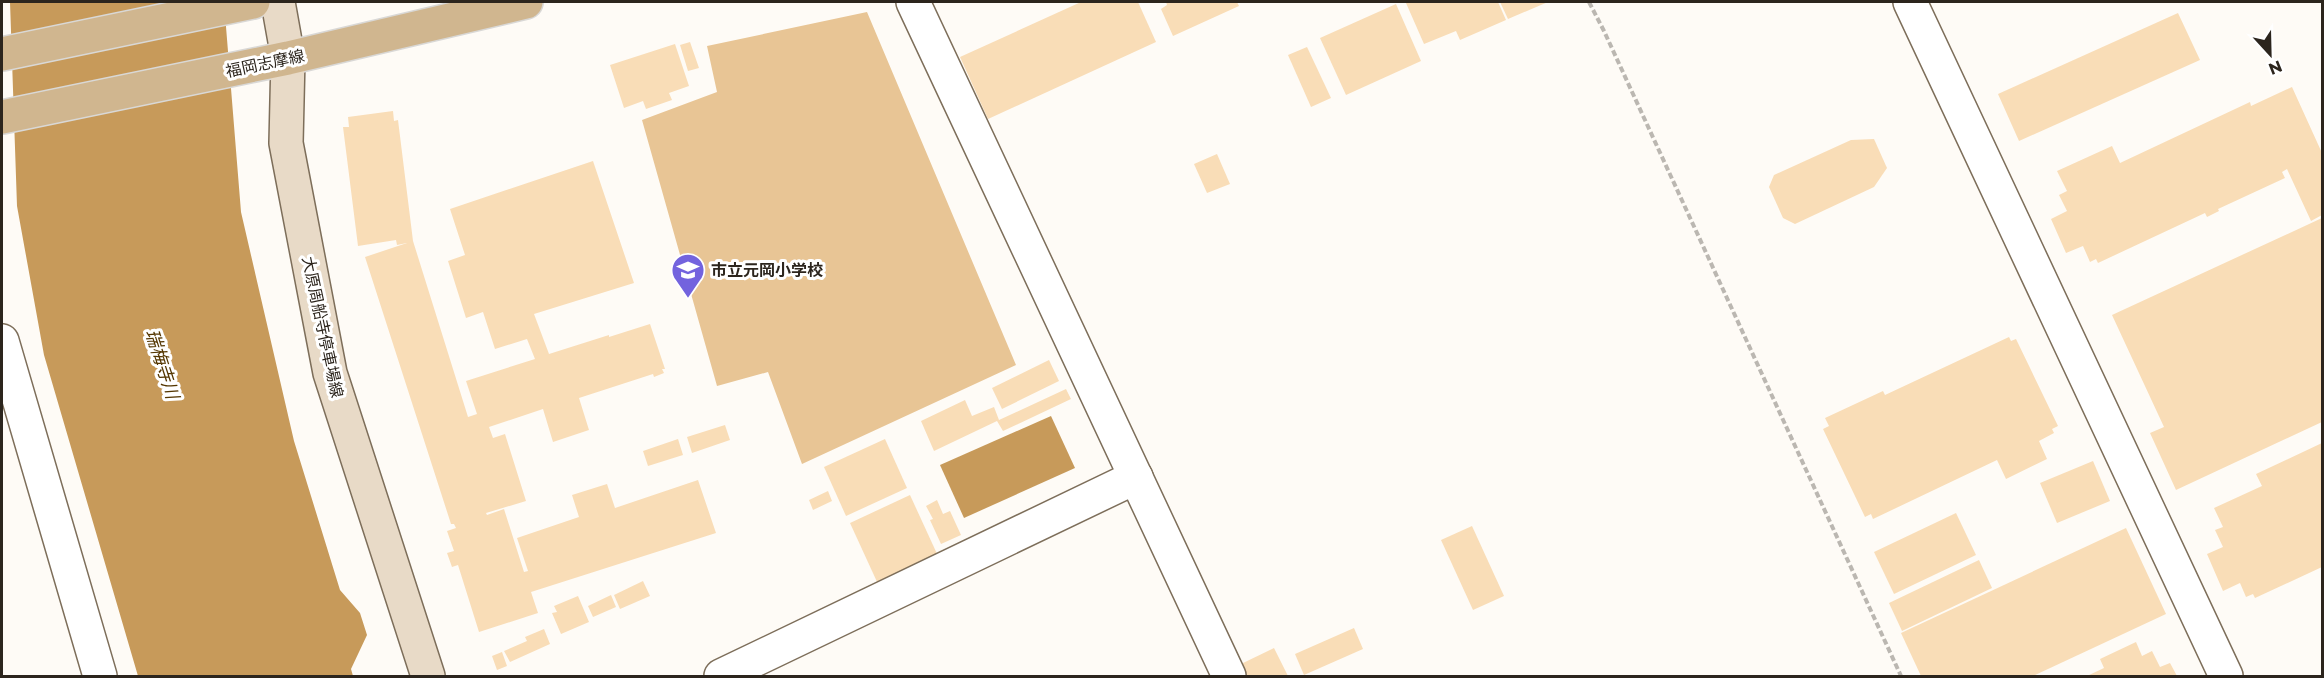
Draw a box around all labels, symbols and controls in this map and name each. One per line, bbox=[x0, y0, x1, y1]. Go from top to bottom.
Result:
north arrow bbox=[2240, 24, 2300, 84]
street label: 福岡志摩線 bbox=[224, 46, 306, 81]
text: N bbox=[2266, 56, 2285, 79]
school or university icon: 市立元岡小学校 bbox=[670, 252, 706, 299]
street label: 大原周船寺停車場線 bbox=[298, 255, 347, 400]
place label: 市立元岡小学校 bbox=[711, 261, 823, 280]
water label: 瑞梅寺川 bbox=[140, 326, 184, 404]

